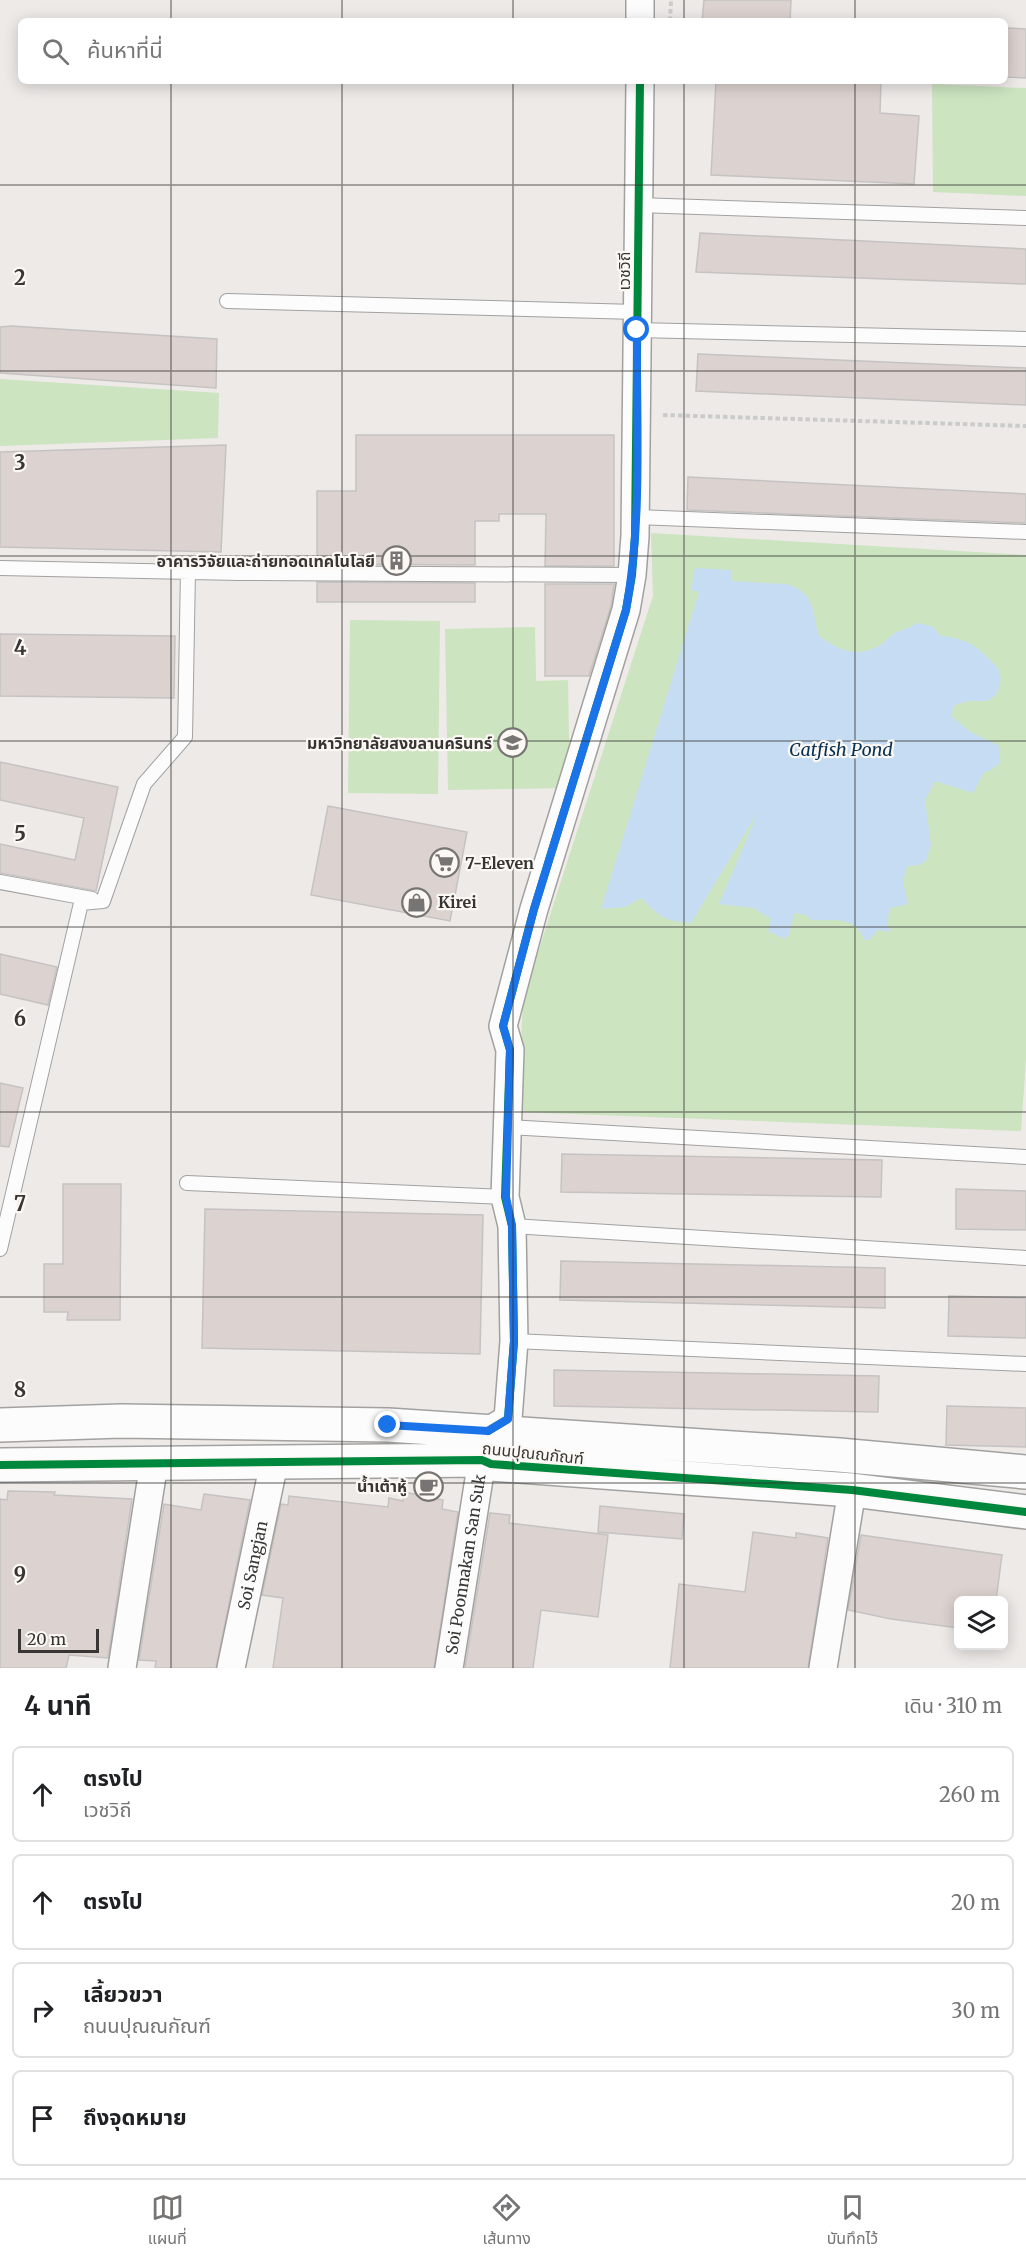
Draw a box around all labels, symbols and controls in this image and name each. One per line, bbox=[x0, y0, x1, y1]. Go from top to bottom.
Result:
search box bbox=[18, 18, 1008, 84]
icon: search bbox=[39, 35, 72, 68]
text: ค้นหาที่นี่ bbox=[87, 36, 163, 64]
street label: เวชวิถี bbox=[614, 252, 634, 290]
text: 2 bbox=[14, 265, 26, 290]
route start bbox=[623, 316, 649, 342]
text: 3 bbox=[14, 450, 26, 475]
building icon: อาคารวิจัยและถ่ายทอดเทคโนโลยี bbox=[380, 545, 412, 577]
place label: อาคารวิจัยและถ่ายทอดเทคโนโลยี bbox=[157, 551, 375, 571]
text: 4 bbox=[14, 635, 27, 660]
school or university icon: มหาวิทยาลัยสงขลานครินทร์ bbox=[497, 727, 529, 759]
place label: มหาวิทยาลัยสงขลานครินทร์ bbox=[307, 733, 492, 753]
water label: Catfish Pond bbox=[789, 738, 893, 761]
text: 5 bbox=[14, 821, 26, 846]
supermarket icon: 7-Eleven bbox=[428, 847, 460, 879]
place label: 7-Eleven bbox=[465, 853, 534, 873]
shop icon: Kirei bbox=[401, 886, 433, 918]
place label: Kirei bbox=[438, 892, 477, 912]
text: 6 bbox=[14, 1006, 26, 1031]
text: 7 bbox=[14, 1191, 26, 1216]
text: 8 bbox=[14, 1377, 26, 1402]
route end bbox=[374, 1411, 400, 1437]
street label: ถนนปุณณกัณฑ์ bbox=[481, 1438, 585, 1468]
cafe icon: น้ำเต้าหู้ bbox=[412, 1470, 444, 1502]
street label: Soi Poonnakan San Suk bbox=[441, 1472, 490, 1656]
place label: น้ำเต้าหู้ bbox=[357, 1475, 407, 1497]
street label: Soi Sangjan bbox=[233, 1518, 272, 1612]
text: 9 bbox=[14, 1562, 26, 1587]
map controls bbox=[954, 1596, 1008, 1650]
button: layers bbox=[954, 1596, 1008, 1650]
scale bar bbox=[18, 1626, 99, 1654]
text: 20 m bbox=[27, 1629, 66, 1649]
text: 4 นาที bbox=[24, 1689, 92, 1722]
text: เดิน · 310 m bbox=[904, 1693, 1002, 1718]
text: ตรงไป bbox=[83, 1764, 143, 1792]
icon: ahead bbox=[26, 1778, 59, 1811]
text: 260 m bbox=[939, 1782, 1000, 1807]
text: เวชวิถี bbox=[83, 1797, 131, 1822]
icon: ahead bbox=[26, 1886, 59, 1919]
text: ตรงไป bbox=[83, 1887, 143, 1915]
text: 20 m bbox=[951, 1890, 1000, 1915]
text: เลี้ยวขวา bbox=[83, 1980, 163, 2008]
icon: right bbox=[26, 1994, 59, 2027]
text: 30 m bbox=[951, 1998, 1000, 2023]
text: ถนนปุณณกัณฑ์ bbox=[83, 2013, 211, 2038]
icon: arrive bbox=[26, 2102, 59, 2135]
text: ถึงจุดหมาย bbox=[83, 2103, 187, 2131]
tab: แผนที่ bbox=[148, 2191, 187, 2251]
tab: เส้นทาง bbox=[483, 2191, 531, 2251]
tab: บันทึกไว้ bbox=[827, 2191, 878, 2251]

